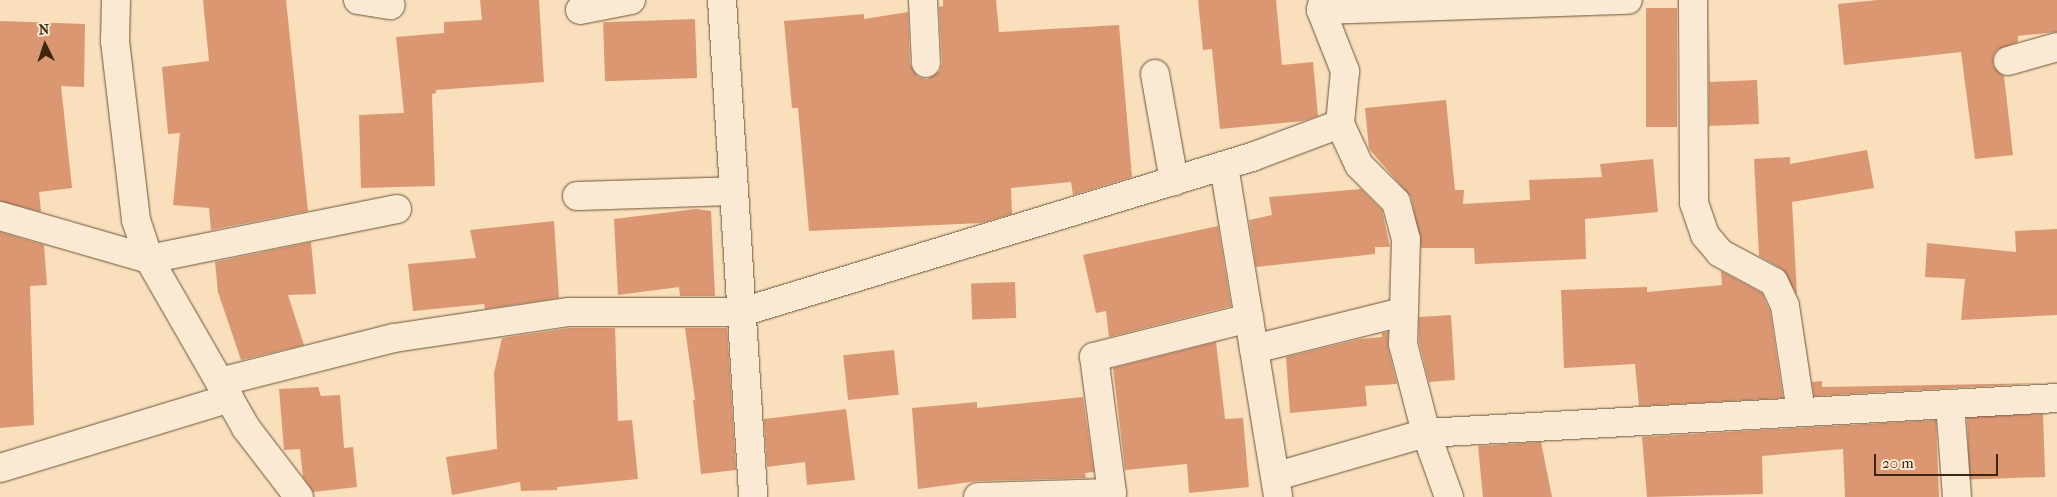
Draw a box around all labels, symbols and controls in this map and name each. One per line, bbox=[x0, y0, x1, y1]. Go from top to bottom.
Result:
north arrow bbox=[20, 20, 70, 70]
text: N bbox=[38, 21, 50, 38]
scale bar bbox=[1877, 444, 2001, 476]
text: 20 m bbox=[1882, 454, 1914, 472]

